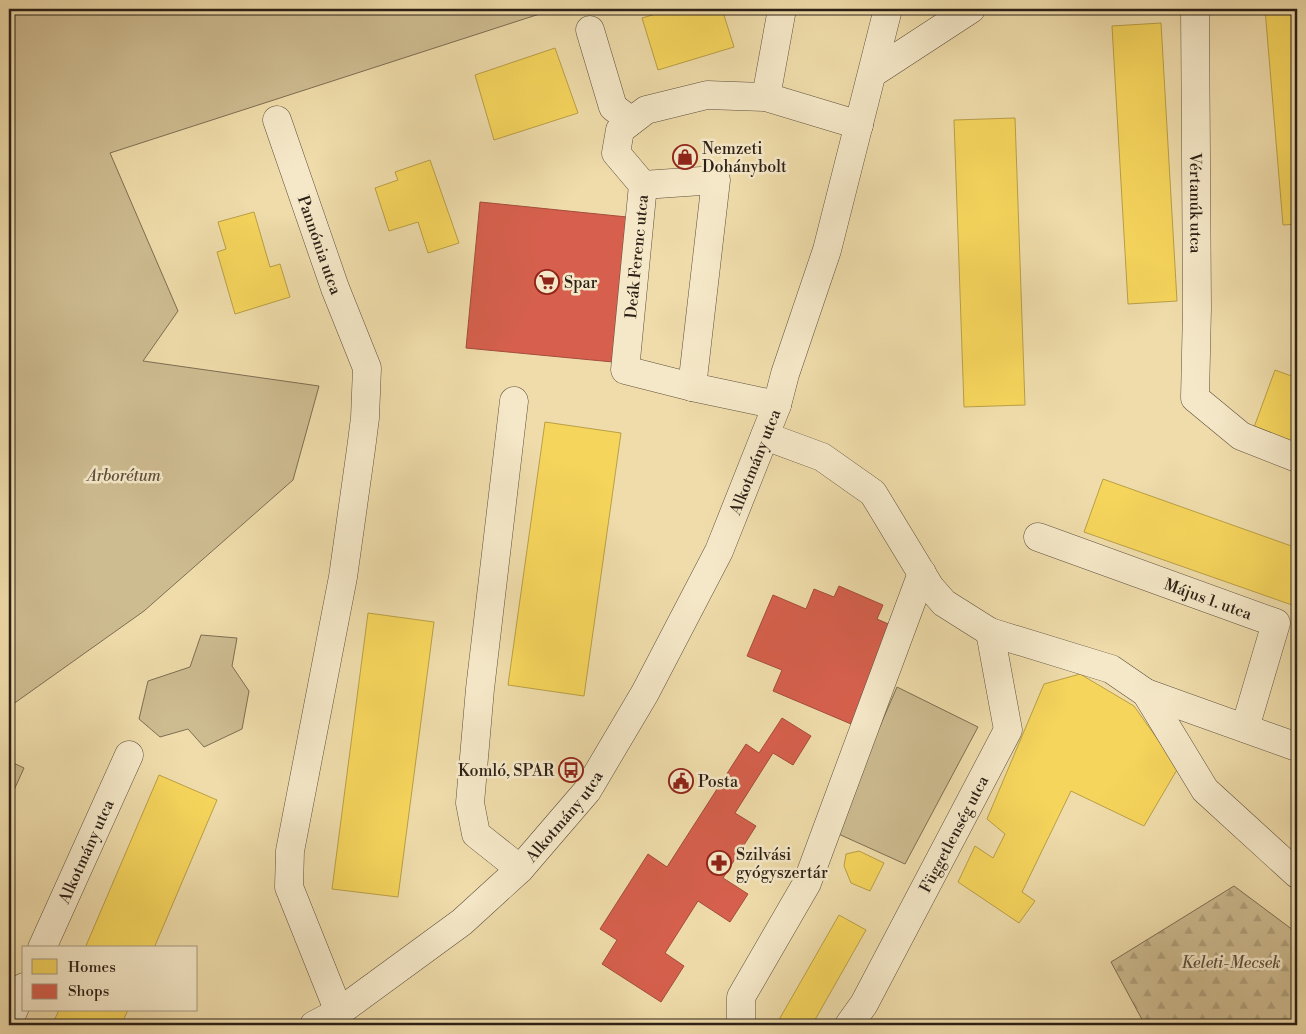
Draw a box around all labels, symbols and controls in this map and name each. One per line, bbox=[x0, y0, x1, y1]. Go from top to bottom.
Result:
place label: Nemzeti Dohánybolt bbox=[702, 139, 787, 177]
shop icon: Nemzeti Dohánybolt bbox=[672, 144, 698, 170]
street label: Vértanúk utca bbox=[1185, 152, 1206, 254]
street label: Pannónia utca bbox=[293, 193, 346, 298]
street label: Deák Ferenc utca bbox=[621, 193, 653, 320]
supermarket icon: Spar bbox=[534, 269, 560, 295]
place label: Spar bbox=[564, 273, 598, 293]
street label: Alkotmány utca bbox=[725, 406, 786, 519]
park label: Arborétum bbox=[85, 466, 162, 486]
street label: Május 1. utca bbox=[1161, 574, 1255, 625]
bus stop icon: Komló, SPAR bbox=[558, 757, 584, 783]
place label: Komló, SPAR bbox=[458, 761, 555, 781]
street label: Alkotmány utca bbox=[521, 767, 608, 867]
public building icon: Posta bbox=[668, 768, 694, 794]
street label: Függetlenség utca bbox=[915, 771, 994, 896]
place label: Posta bbox=[698, 772, 739, 792]
street label: Alkotmány utca bbox=[54, 796, 119, 908]
place label: Szilvási gyógyszertár bbox=[736, 845, 828, 883]
pharmacy icon: Szilvási gyógyszertár bbox=[706, 850, 732, 876]
legend bbox=[22, 946, 198, 1012]
park label: Keleti-Mecsek bbox=[1181, 953, 1281, 973]
text: Homes bbox=[68, 958, 116, 977]
text: Shops bbox=[68, 982, 109, 1001]

